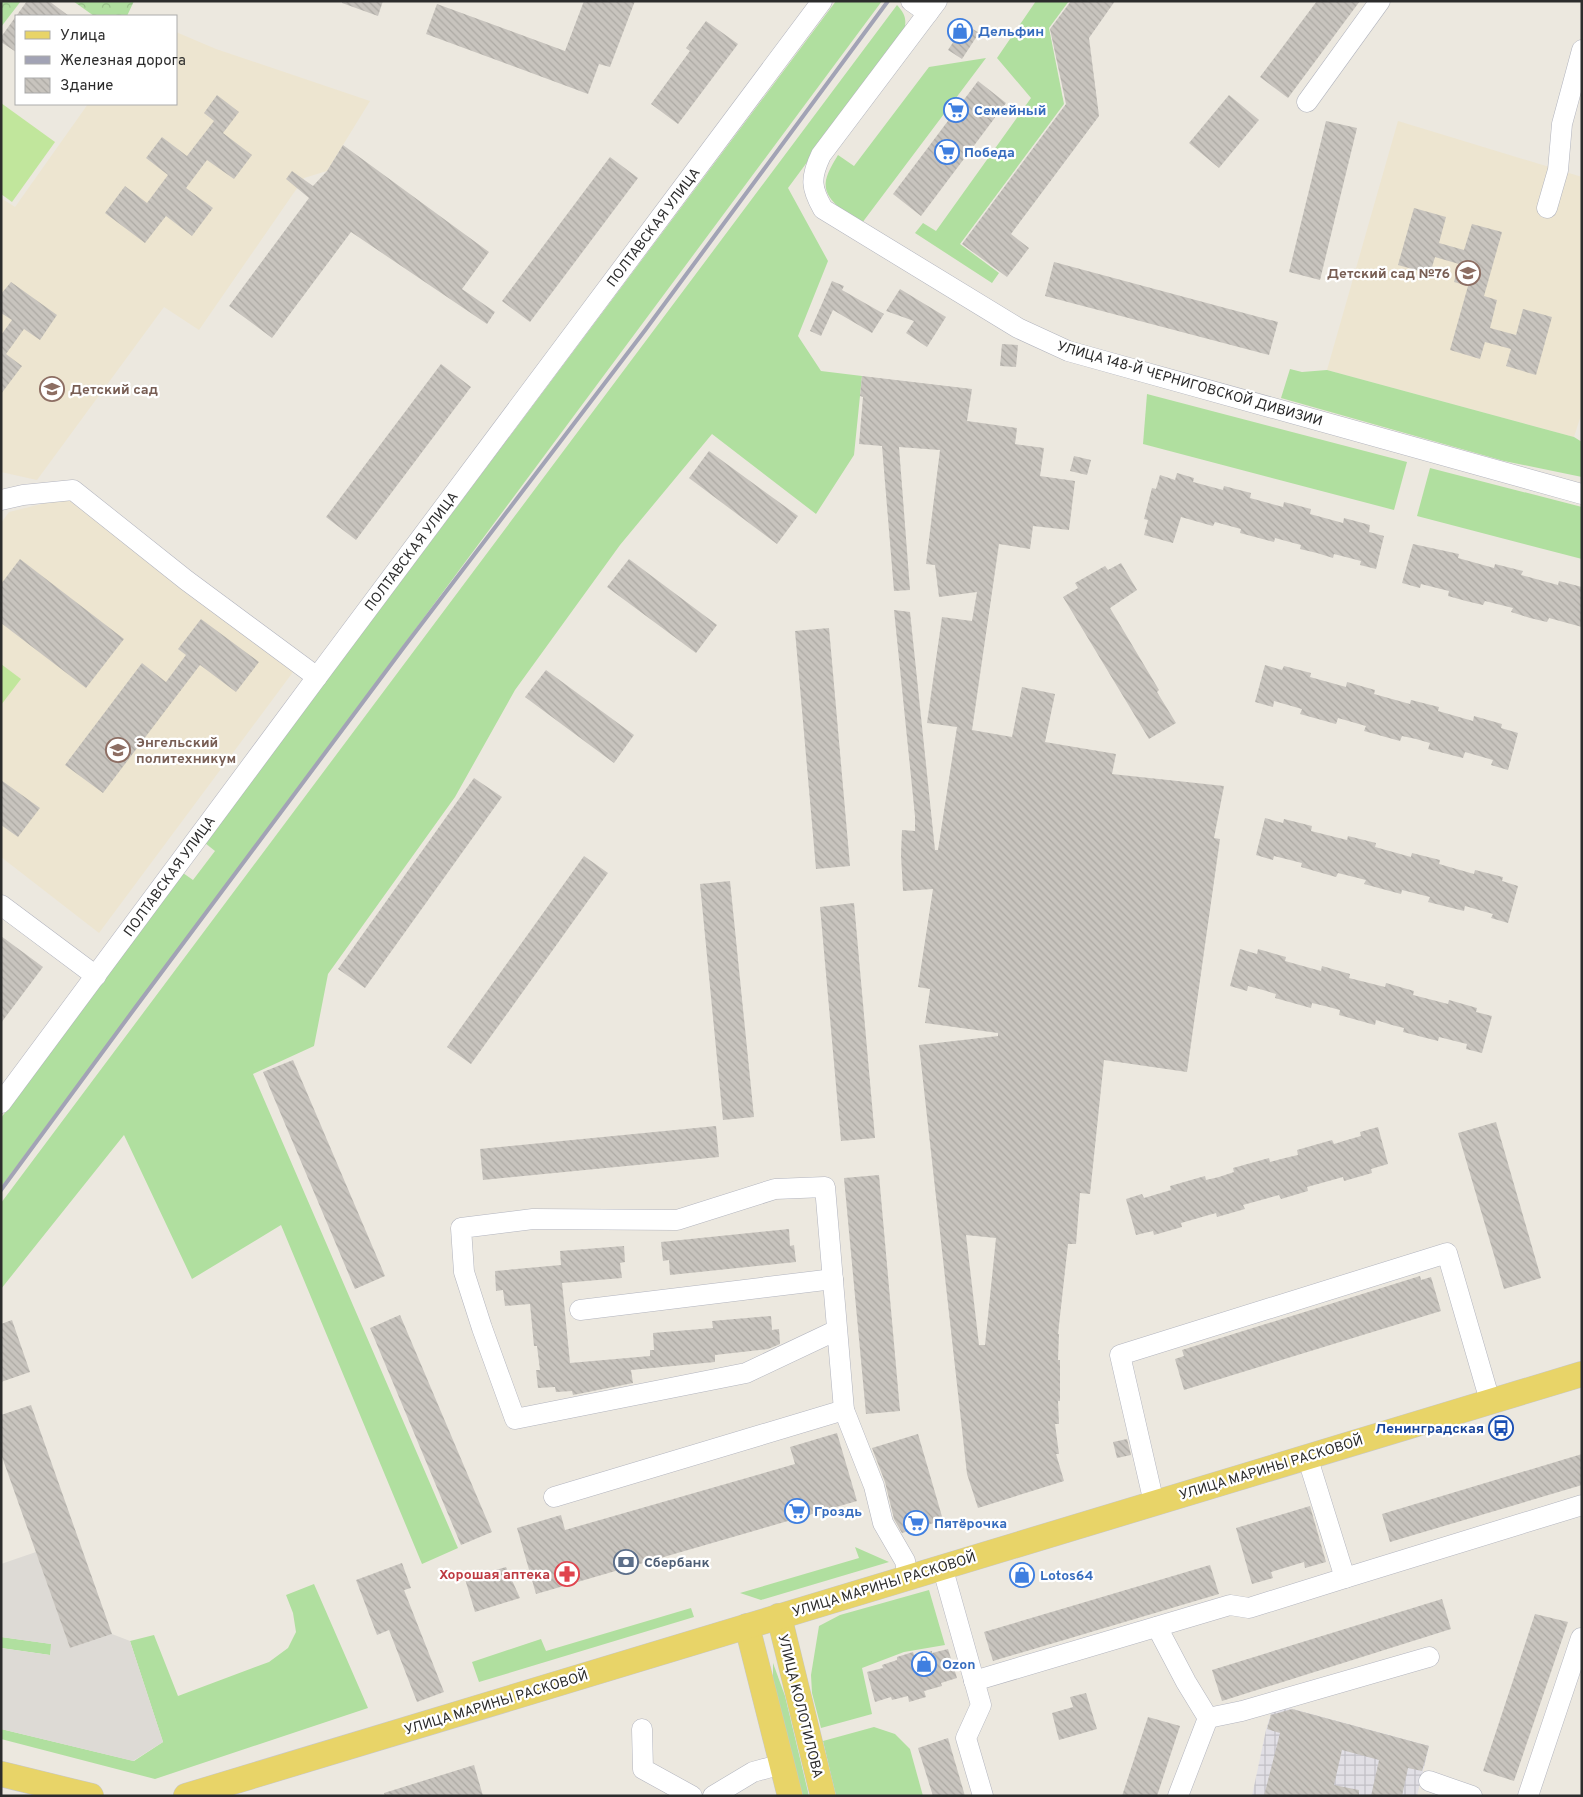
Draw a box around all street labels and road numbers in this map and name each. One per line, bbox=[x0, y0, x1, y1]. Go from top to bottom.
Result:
street label: ПОЛТАВСКАЯ УЛИЦА bbox=[604, 165, 705, 291]
street label: УЛИЦА 148-Й ЧЕРНИГОВСКОЙ ДИВИЗИИ bbox=[1055, 337, 1325, 431]
street label: ПОЛТАВСКАЯ УЛИЦА bbox=[362, 489, 463, 615]
street label: ПОЛТАВСКАЯ УЛИЦА bbox=[121, 813, 220, 940]
street label: УЛИЦА МАРИНЫ РАСКОВОЙ bbox=[1177, 1431, 1365, 1505]
street label: УЛИЦА МАРИНЫ РАСКОВОЙ bbox=[790, 1548, 978, 1622]
street label: УЛИЦА КОЛОТИЛОВА bbox=[773, 1632, 826, 1780]
street label: УЛИЦА МАРИНЫ РАСКОВОЙ bbox=[402, 1666, 590, 1740]

